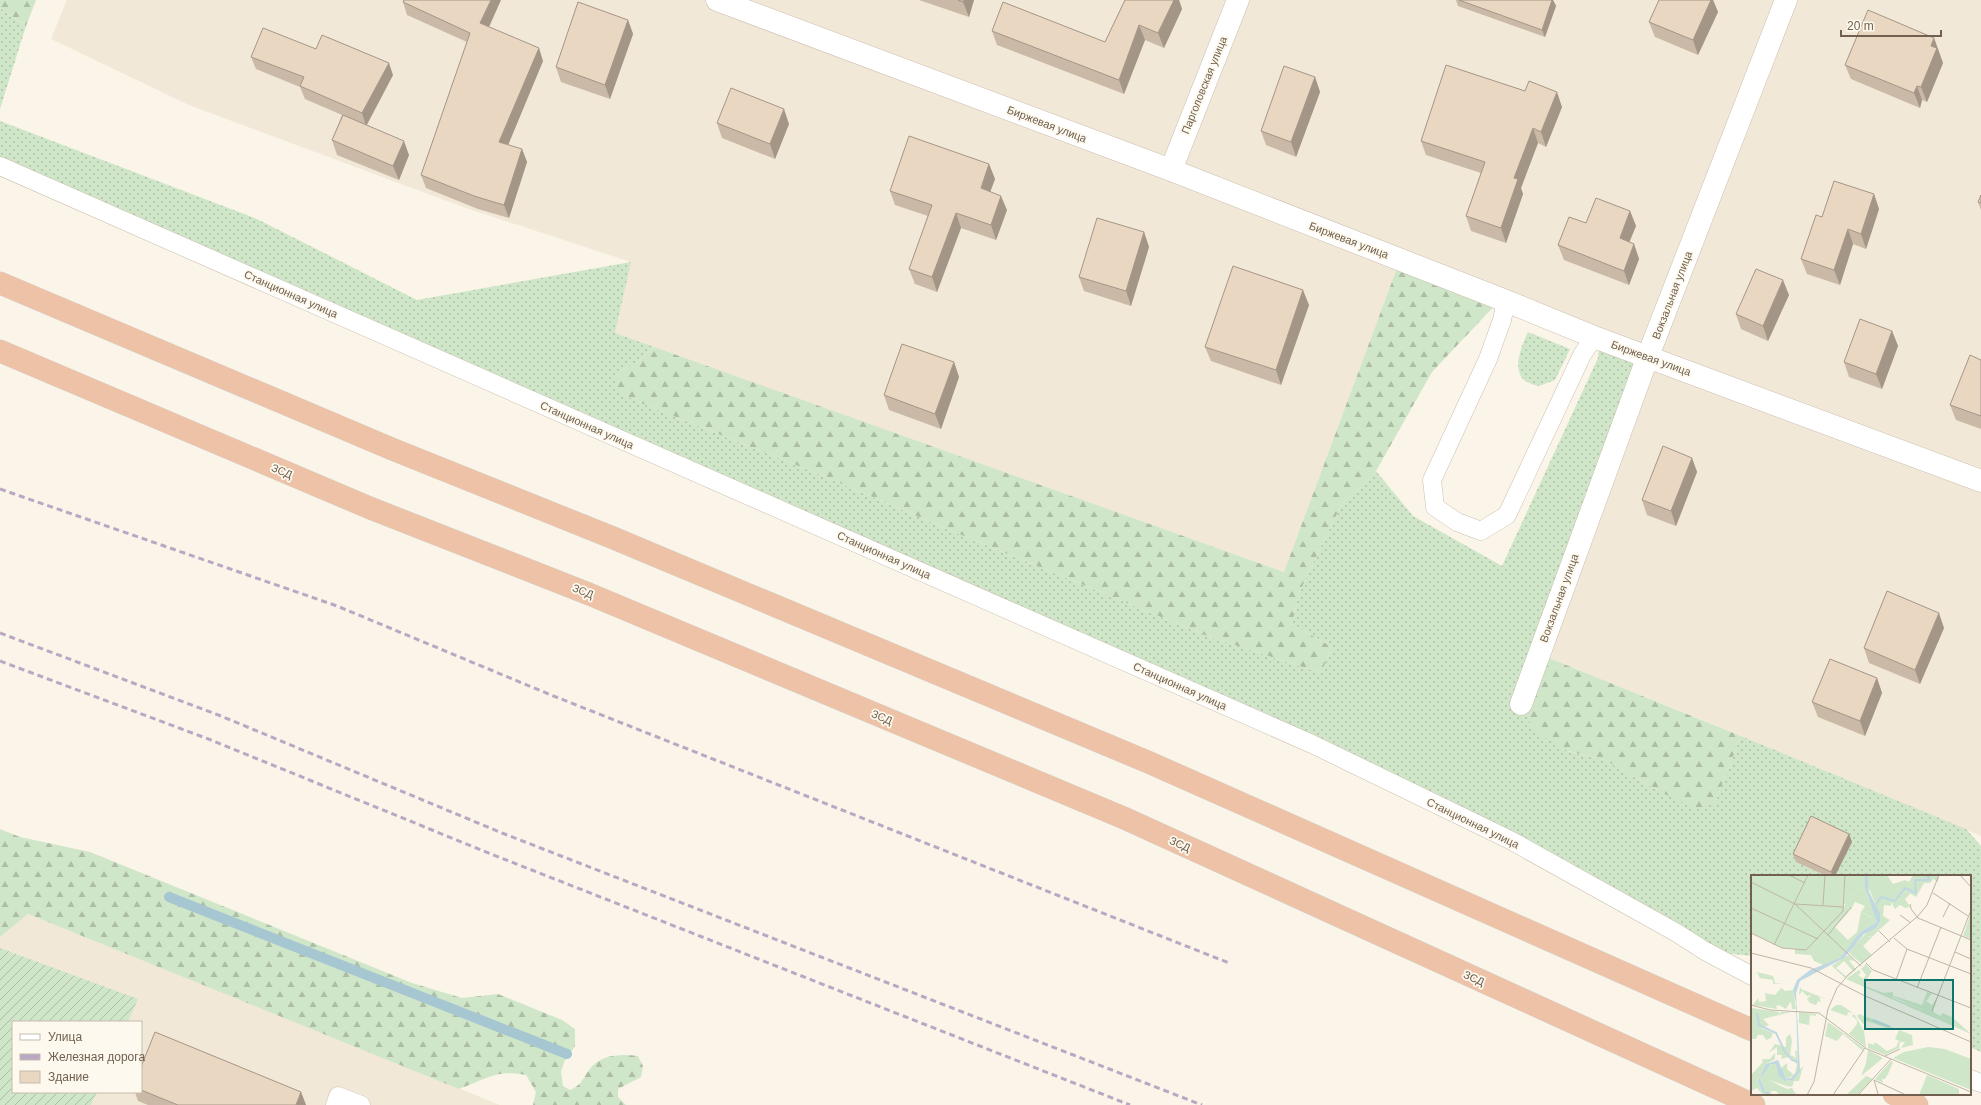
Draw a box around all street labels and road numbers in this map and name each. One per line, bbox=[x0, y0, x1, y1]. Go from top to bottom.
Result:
street label: Парголовская улица bbox=[1179, 34, 1229, 136]
street label: Биржевая улица bbox=[1006, 103, 1089, 145]
street label: Биржевая улица bbox=[1308, 219, 1391, 261]
street label: Вокзальная улица bbox=[1650, 249, 1695, 341]
street label: Станционная улица bbox=[242, 268, 340, 320]
street label: Биржевая улица bbox=[1609, 338, 1693, 378]
street label: Станционная улица bbox=[538, 399, 636, 451]
street label: ЗСД bbox=[270, 461, 295, 481]
street label: Станционная улица bbox=[835, 529, 933, 581]
street label: Вокзальная улица bbox=[1537, 551, 1581, 644]
street label: ЗСД bbox=[571, 581, 596, 601]
street label: Станционная улица bbox=[1131, 660, 1229, 712]
street label: ЗСД bbox=[870, 707, 895, 727]
street label: Станционная улица bbox=[1425, 795, 1522, 851]
street label: ЗСД bbox=[1168, 834, 1193, 854]
street label: ЗСД bbox=[1462, 968, 1487, 988]

